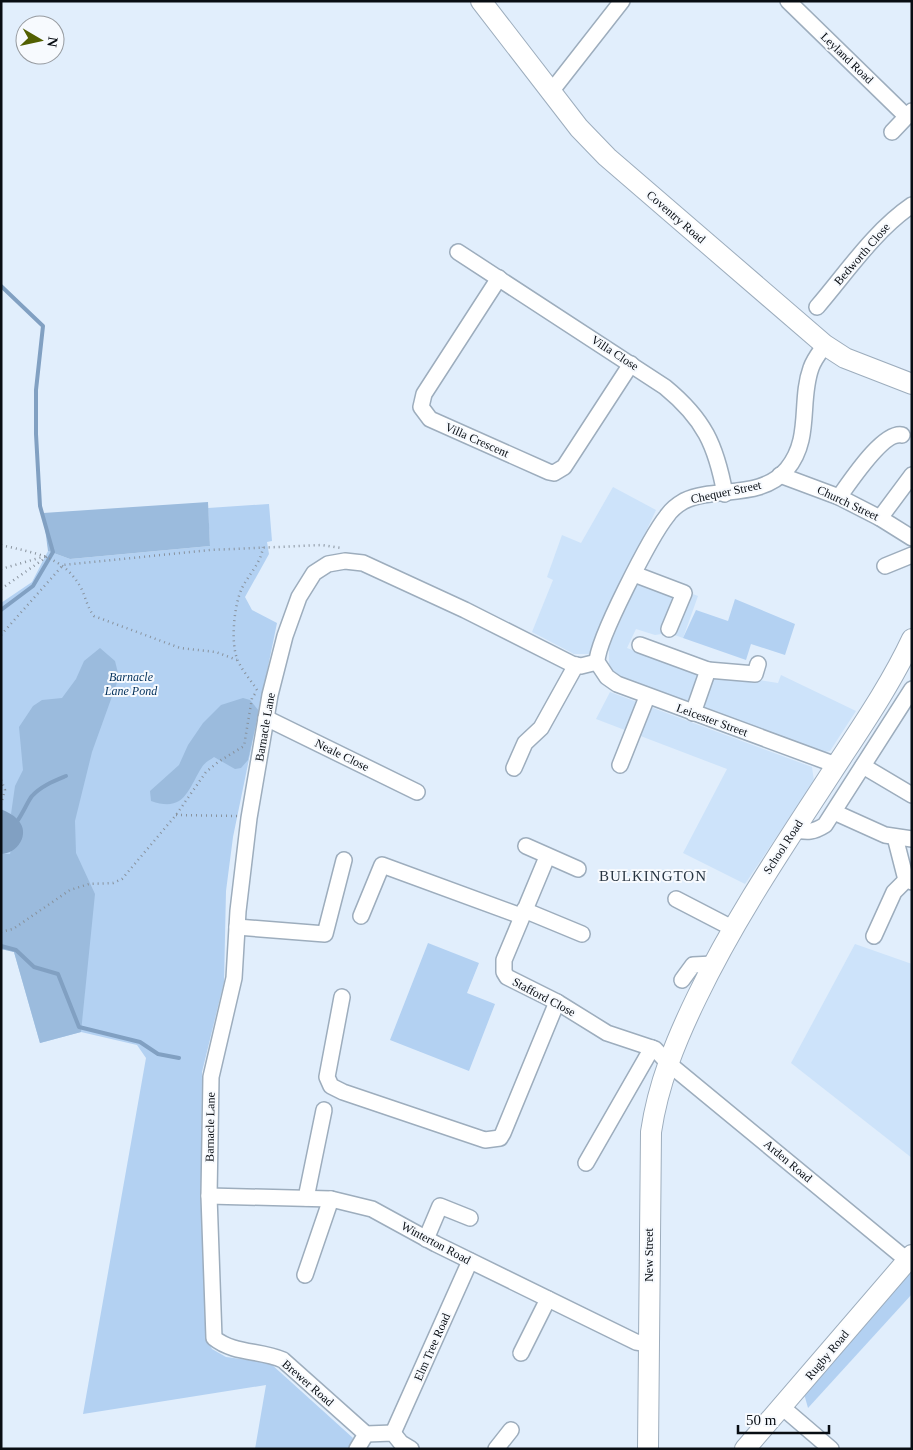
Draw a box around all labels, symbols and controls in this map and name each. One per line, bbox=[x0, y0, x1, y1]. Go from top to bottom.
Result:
north arrow bbox=[15, 15, 65, 65]
street label: Leyland Road bbox=[818, 29, 876, 87]
text: N bbox=[44, 36, 61, 48]
street label: Coventry Road bbox=[644, 188, 708, 246]
street label: Bedworth Close bbox=[831, 220, 893, 288]
street label: Villa Close bbox=[589, 333, 641, 373]
street label: Villa Crescent bbox=[443, 420, 512, 461]
street label: Chequer Street bbox=[689, 478, 763, 506]
street label: Church Street bbox=[815, 483, 882, 524]
park label: Barnacle Lane Pond bbox=[104, 670, 158, 698]
street label: Barnacle Lane bbox=[252, 692, 278, 762]
street label: Leicester Street bbox=[674, 701, 750, 740]
street label: Neale Close bbox=[313, 736, 371, 774]
street label: School Road bbox=[760, 817, 806, 877]
district label: BULKINGTON bbox=[599, 868, 707, 884]
street label: Stafford Close bbox=[510, 975, 578, 1019]
street label: Barnacle Lane bbox=[202, 1092, 218, 1162]
street label: Arden Road bbox=[761, 1137, 815, 1185]
street label: Winterton Road bbox=[399, 1219, 473, 1267]
street label: New Street bbox=[642, 1228, 656, 1282]
street label: Elm Tree Road bbox=[411, 1311, 453, 1383]
street label: Rugby Road bbox=[802, 1327, 852, 1383]
street label: Brewer Road bbox=[279, 1357, 337, 1409]
scale bar bbox=[738, 1402, 829, 1434]
text: 50 m bbox=[746, 1412, 777, 1428]

